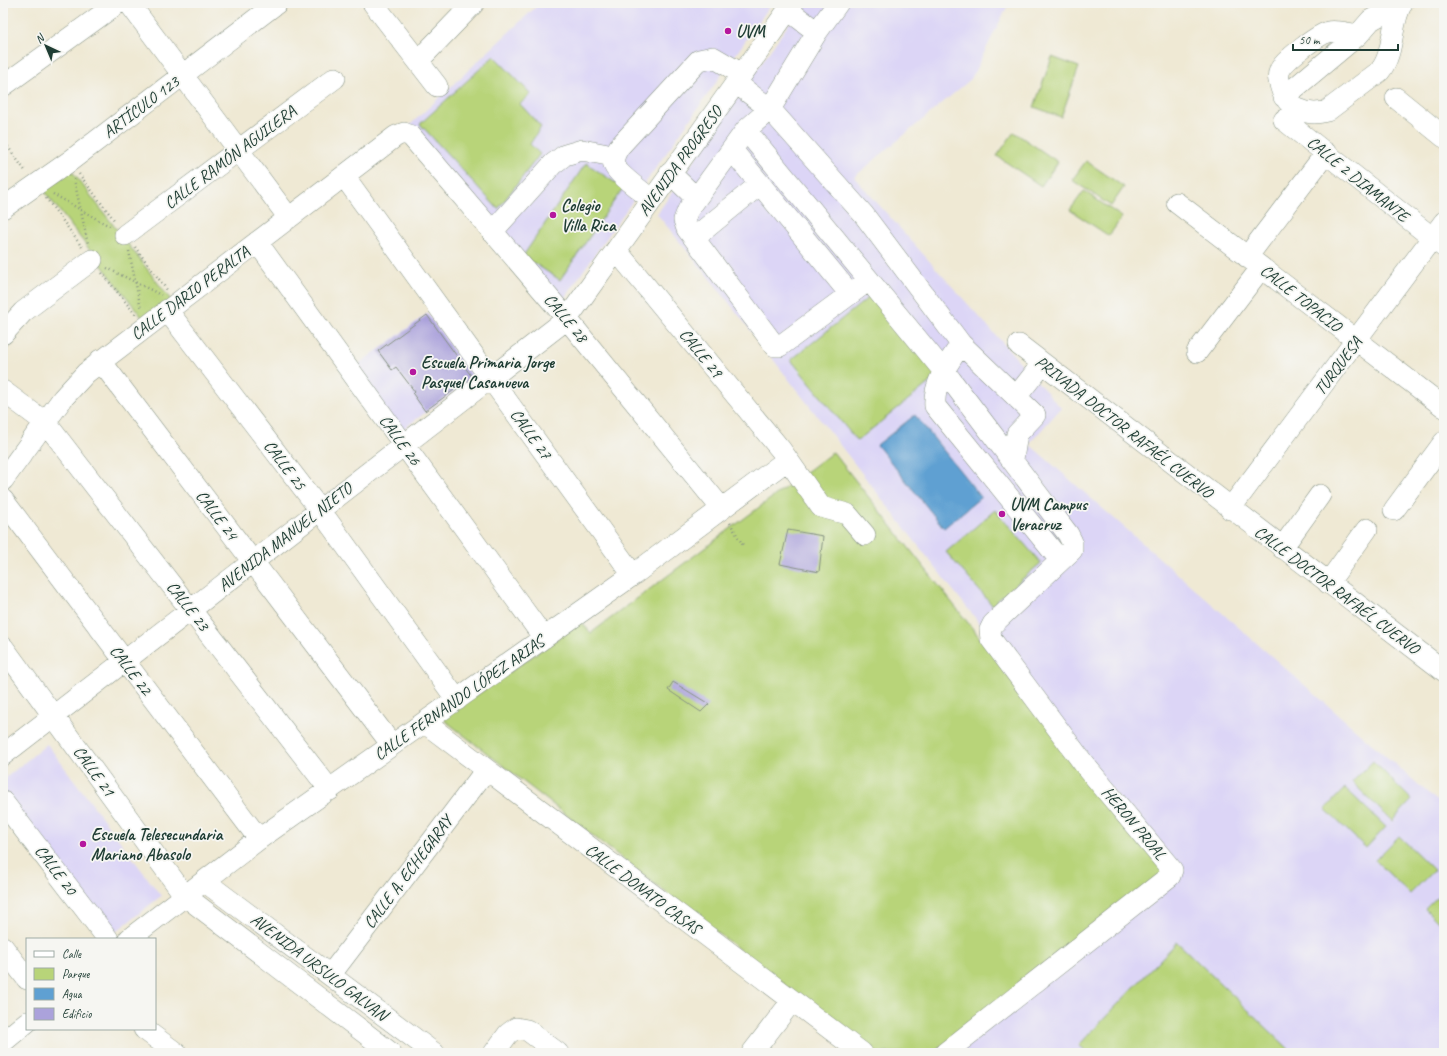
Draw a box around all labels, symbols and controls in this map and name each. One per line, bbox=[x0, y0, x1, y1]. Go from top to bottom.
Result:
place label: UVM bbox=[736, 21, 766, 42]
north arrow bbox=[26, 26, 66, 66]
marker: UVM bbox=[723, 26, 733, 36]
scale bar bbox=[1293, 26, 1398, 52]
text: N bbox=[32, 30, 48, 46]
text: 50 m bbox=[1299, 32, 1321, 48]
street label: ARTÍCULO 123 bbox=[98, 70, 184, 143]
street label: CALLE RAMÓN AGUILERA bbox=[159, 100, 300, 213]
street label: AVENIDA PROGRESO bbox=[633, 100, 728, 220]
street label: CALLE 2 DIAMANTE bbox=[1303, 132, 1415, 228]
place label: Colegio Villa Rica bbox=[561, 195, 617, 236]
marker: Colegio Villa Rica bbox=[548, 210, 558, 220]
street label: CALLE DARIO PERALTA bbox=[126, 241, 254, 345]
street label: CALLE TOPACIO bbox=[1256, 260, 1347, 337]
street label: CALLE 28 bbox=[540, 289, 594, 349]
street label: CALLE 29 bbox=[675, 324, 728, 383]
street label: TURQUESA bbox=[1309, 332, 1367, 399]
street label: PRIVADA DOCTOR RAFAÉL CUERVO bbox=[1031, 350, 1219, 504]
place label: Escuela Primaria Jorge Pasquel Casanueva bbox=[421, 352, 555, 393]
marker: Escuela Primaria Jorge Pasquel Casanueva bbox=[408, 367, 418, 377]
street label: CALLE 27 bbox=[506, 405, 557, 464]
street label: CALLE 26 bbox=[375, 411, 426, 470]
street label: CALLE 25 bbox=[259, 436, 311, 495]
street label: AVENIDA MANUEL NIETO bbox=[214, 477, 358, 596]
street label: CALLE 24 bbox=[191, 486, 244, 546]
place label: UVM Campus Veracruz bbox=[1010, 494, 1089, 535]
marker: UVM Campus Veracruz bbox=[997, 509, 1007, 519]
street label: CALLE DOCTOR RAFAÉL CUERVO bbox=[1250, 520, 1426, 660]
street label: CALLE 23 bbox=[162, 577, 215, 636]
street label: CALLE FERNANDO LÓPEZ ARIAS bbox=[369, 628, 551, 765]
street label: CALLE 22 bbox=[105, 641, 157, 700]
street label: CALLE 21 bbox=[69, 742, 120, 801]
street label: HERON PROAL bbox=[1097, 782, 1171, 865]
street label: CALLE A. ECHEGARAY bbox=[359, 810, 459, 932]
place label: Escuela Telesecundaria Mariano Abasolo bbox=[91, 824, 224, 865]
marker: Escuela Telesecundaria Mariano Abasolo bbox=[78, 839, 88, 849]
street label: CALLE DONATO CASAS bbox=[581, 839, 707, 941]
street label: CALLE 20 bbox=[30, 841, 82, 900]
street label: AVENIDA URSULO GALVAN bbox=[247, 909, 394, 1027]
legend bbox=[26, 938, 156, 1030]
text: Calle bbox=[62, 946, 82, 962]
text: Parque bbox=[62, 966, 91, 982]
text: Agua bbox=[62, 986, 83, 1002]
text: Edificio bbox=[62, 1006, 92, 1022]

